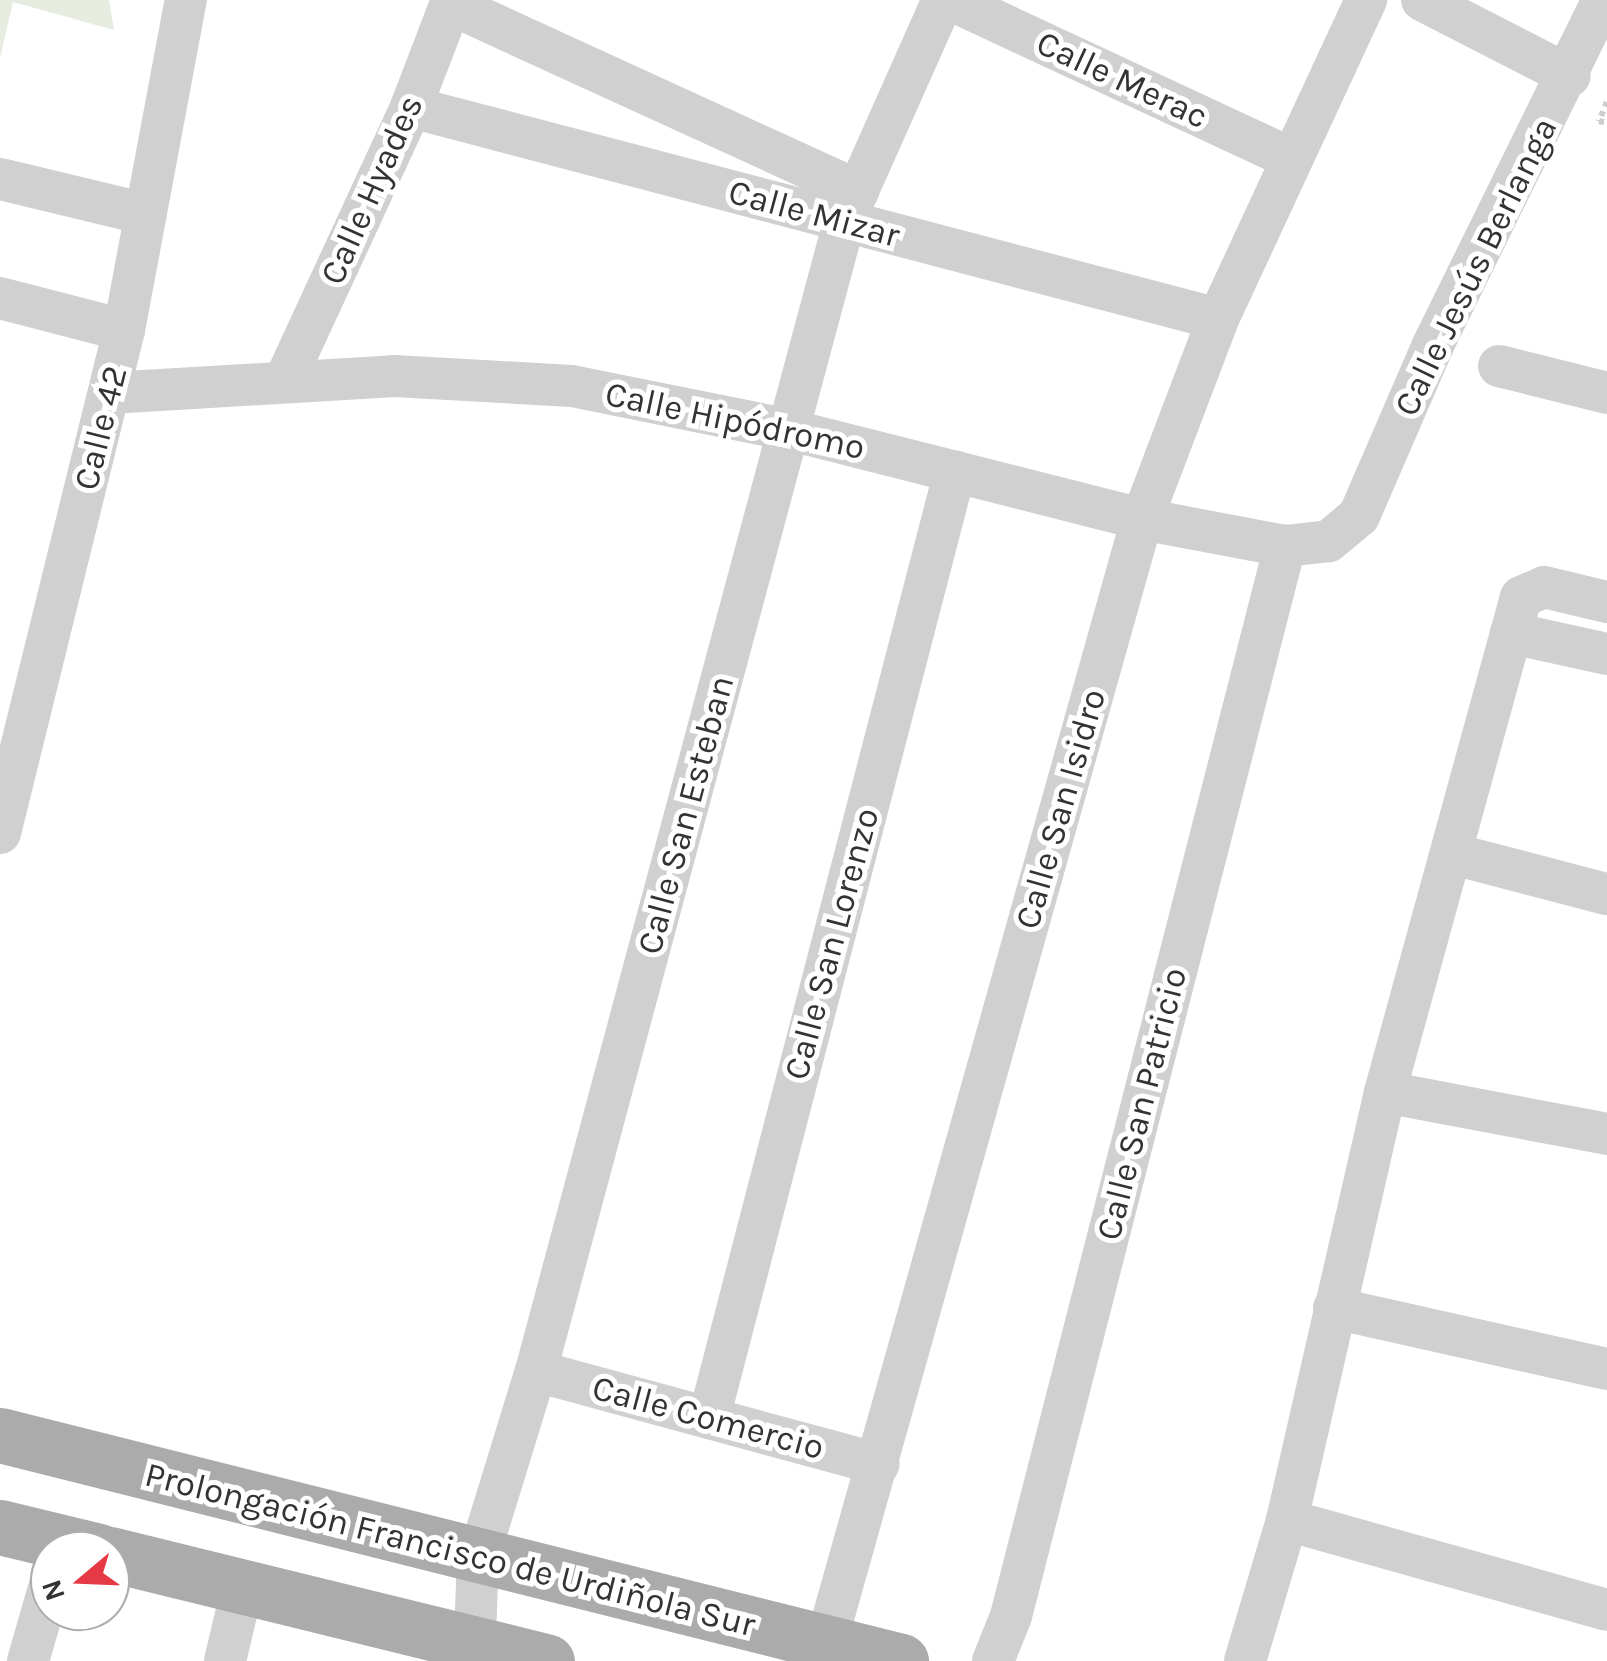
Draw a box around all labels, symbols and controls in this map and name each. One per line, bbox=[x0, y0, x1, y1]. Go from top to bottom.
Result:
street label: Calle Merac bbox=[1030, 22, 1214, 138]
street label: Calle Hyades bbox=[312, 89, 432, 291]
street label: Calle Jesús Berlanga bbox=[1386, 111, 1566, 423]
street label: Calle Mizar bbox=[724, 171, 904, 257]
street label: Calle 42 bbox=[65, 362, 137, 494]
street label: Calle Hipódromo bbox=[601, 373, 869, 469]
street label: Calle San Esteban bbox=[629, 671, 743, 959]
street label: Calle San Isidro bbox=[1007, 684, 1115, 934]
street label: Calle San Lorenzo bbox=[776, 804, 888, 1084]
street label: Calle San Patricio bbox=[1088, 964, 1196, 1244]
street label: Calle Comercio bbox=[588, 1367, 828, 1469]
street label: Prolongación Francisco de Urdiñola Sur bbox=[141, 1454, 759, 1646]
north arrow bbox=[30, 1531, 130, 1631]
text: N bbox=[34, 1575, 72, 1605]

